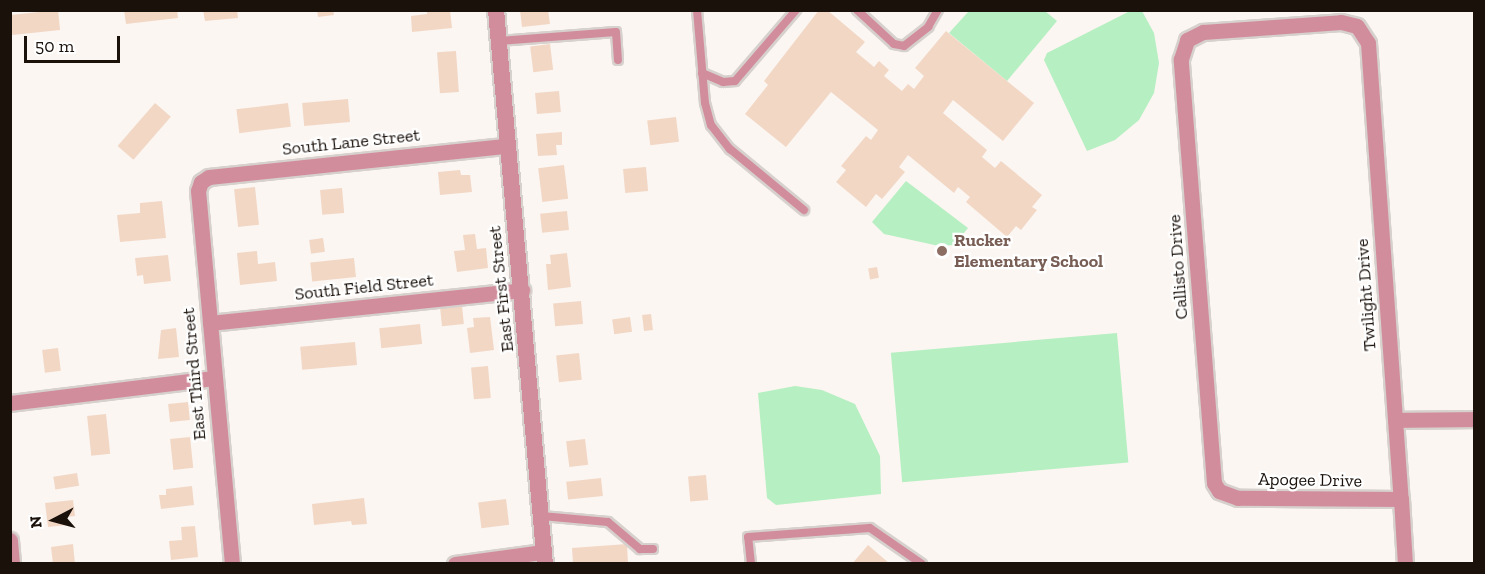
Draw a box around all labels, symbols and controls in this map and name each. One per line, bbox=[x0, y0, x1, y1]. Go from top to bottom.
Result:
scale bar bbox=[27, 24, 123, 62]
text: 50 m bbox=[35, 35, 74, 57]
street label: South Lane Street bbox=[281, 124, 421, 160]
street label: Callisto Drive bbox=[1164, 214, 1192, 320]
street label: East First Street bbox=[484, 225, 518, 353]
place label: Rucker Elementary School bbox=[954, 230, 1104, 272]
street label: Twilight Drive bbox=[1351, 238, 1381, 352]
marker: Rucker Elementary School bbox=[935, 244, 949, 258]
street label: South Field Street bbox=[294, 269, 434, 305]
street label: East Third Street bbox=[177, 307, 211, 441]
street label: Apogee Drive bbox=[1258, 468, 1362, 492]
north arrow bbox=[24, 490, 84, 550]
text: N bbox=[26, 515, 46, 529]

